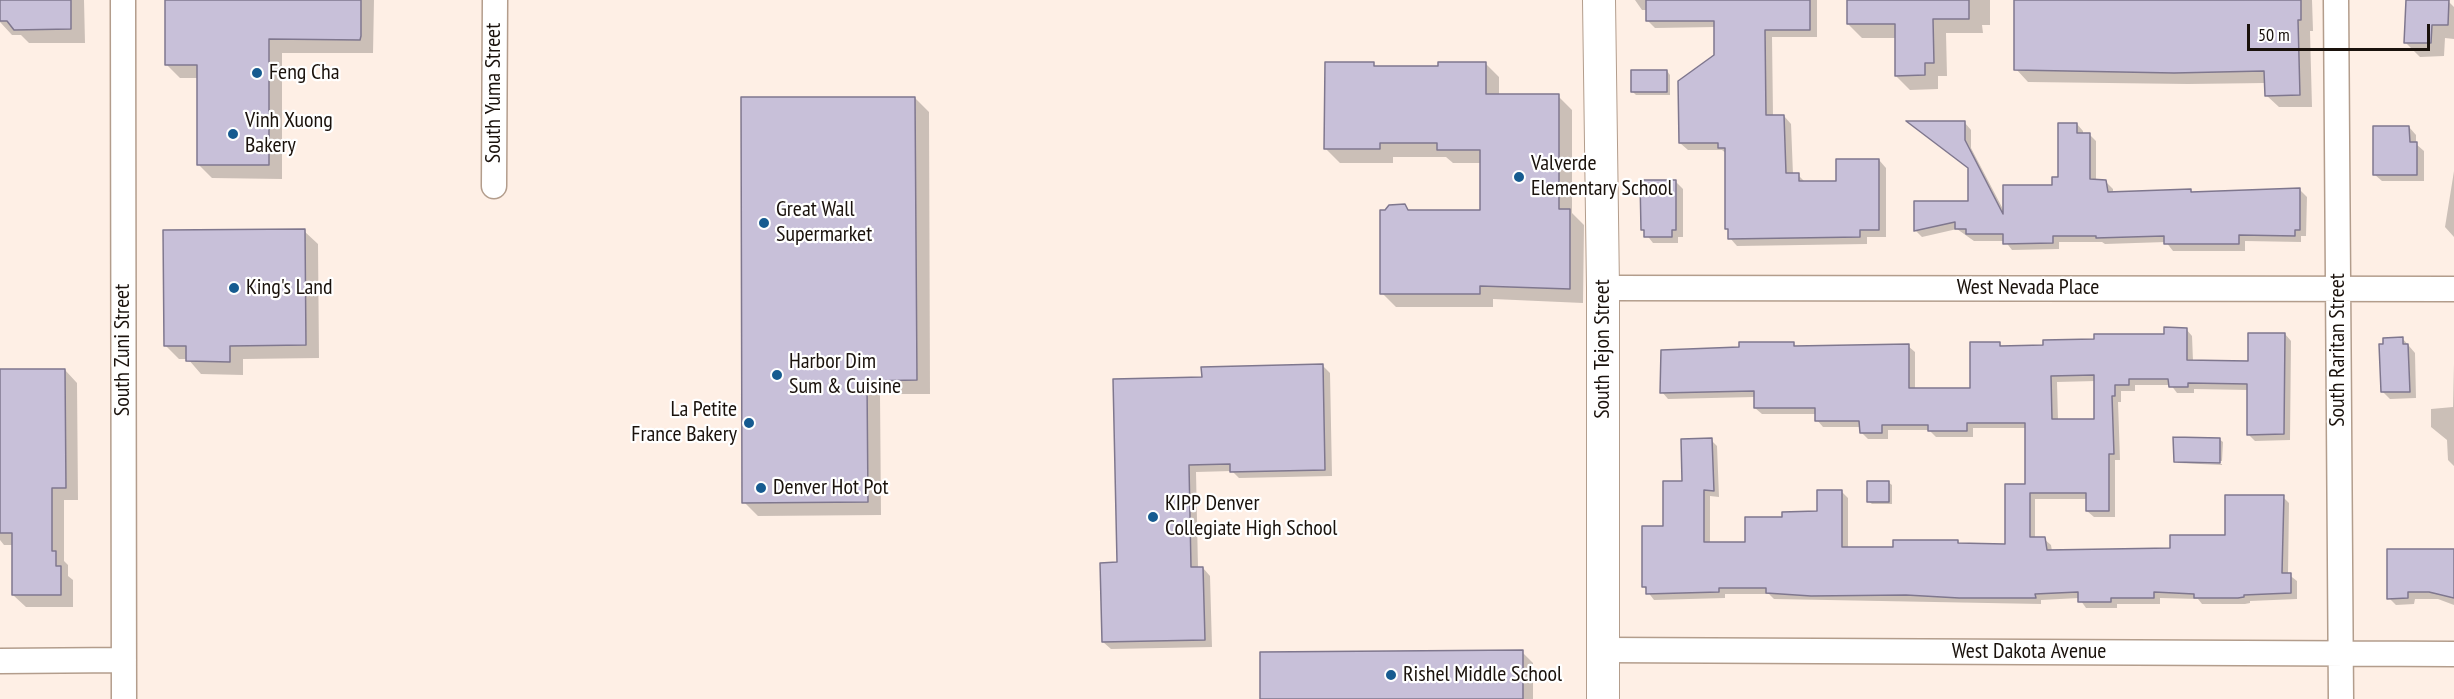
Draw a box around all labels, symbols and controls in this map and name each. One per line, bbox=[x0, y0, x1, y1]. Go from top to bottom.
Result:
scale bar bbox=[2250, 12, 2433, 50]
street label: South Yuma Street bbox=[481, 23, 507, 163]
text: 50 m bbox=[2258, 23, 2290, 46]
place label: Feng Cha bbox=[269, 60, 340, 86]
marker: Feng Cha bbox=[250, 66, 264, 80]
place label: Vinh Xuong Bakery bbox=[245, 108, 333, 160]
marker: Vinh Xuong Bakery bbox=[226, 127, 240, 141]
place label: Valverde Elementary School bbox=[1531, 151, 1673, 202]
marker: Valverde Elementary School bbox=[1512, 170, 1526, 184]
place label: Great Wall Supermarket bbox=[776, 197, 872, 248]
marker: Great Wall Supermarket bbox=[757, 216, 771, 230]
street label: South Raritan Street bbox=[2325, 273, 2351, 427]
place label: King's Land bbox=[246, 275, 333, 301]
street label: West Nevada Place bbox=[1957, 275, 2099, 301]
street label: South Tejon Street bbox=[1590, 279, 1616, 419]
marker: King's Land bbox=[227, 281, 241, 295]
street label: South Zuni Street bbox=[110, 284, 136, 416]
place label: Harbor Dim Sum & Cuisine bbox=[789, 349, 901, 400]
marker: Harbor Dim Sum & Cuisine bbox=[770, 368, 784, 382]
place label: La Petite France Bakery bbox=[631, 397, 737, 448]
marker: La Petite France Bakery bbox=[742, 416, 756, 430]
place label: Denver Hot Pot bbox=[773, 475, 888, 501]
marker: Denver Hot Pot bbox=[754, 481, 768, 495]
place label: KIPP Denver Collegiate High School bbox=[1165, 491, 1337, 542]
marker: KIPP Denver Collegiate High School bbox=[1146, 510, 1160, 524]
street label: West Dakota Avenue bbox=[1952, 639, 2106, 665]
place label: Rishel Middle School bbox=[1403, 662, 1562, 688]
marker: Rishel Middle School bbox=[1384, 668, 1398, 682]

